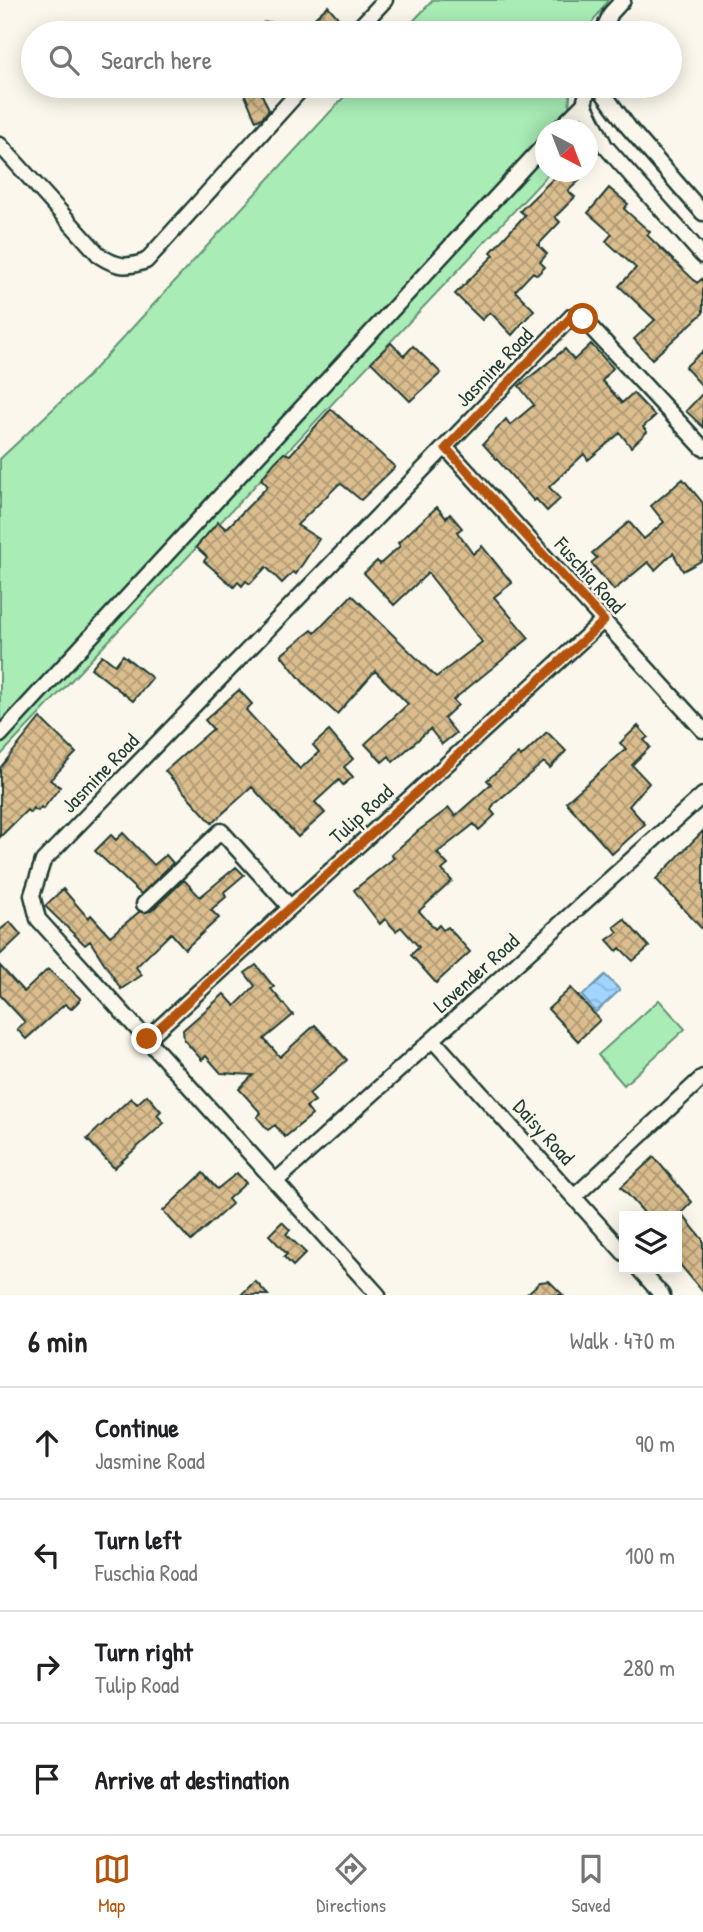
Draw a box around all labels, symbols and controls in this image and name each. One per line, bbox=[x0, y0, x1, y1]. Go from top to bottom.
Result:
search box bbox=[21, 21, 682, 98]
icon: search bbox=[45, 41, 83, 79]
text: Search here bbox=[101, 42, 212, 77]
north arrow bbox=[535, 119, 598, 182]
route start bbox=[567, 303, 598, 334]
street label: Jasmine Road bbox=[449, 321, 539, 413]
street label: Fuschia Road bbox=[547, 530, 632, 619]
street label: Jasmine Road bbox=[55, 727, 145, 819]
street label: Tulip Road bbox=[323, 778, 399, 850]
street label: Lavender Road bbox=[427, 927, 525, 1019]
route end bbox=[131, 1023, 162, 1054]
street label: Daisy Road bbox=[507, 1093, 581, 1171]
map controls bbox=[619, 1211, 682, 1274]
button: layers bbox=[619, 1211, 682, 1274]
text: 6 min bbox=[28, 1321, 88, 1361]
text: Walk · 470 m bbox=[570, 1325, 675, 1356]
text: Continue bbox=[95, 1410, 179, 1445]
icon: ahead bbox=[28, 1424, 66, 1462]
text: 90 m bbox=[635, 1428, 675, 1459]
text: Jasmine Road bbox=[95, 1445, 205, 1476]
text: Turn left bbox=[95, 1522, 181, 1557]
icon: left bbox=[28, 1536, 66, 1574]
text: 100 m bbox=[625, 1540, 675, 1571]
text: Fuschia Road bbox=[95, 1557, 197, 1588]
text: Turn right bbox=[95, 1634, 193, 1669]
icon: right bbox=[28, 1648, 66, 1686]
text: 280 m bbox=[623, 1652, 675, 1683]
text: Tulip Road bbox=[95, 1669, 179, 1700]
icon: arrive bbox=[28, 1760, 66, 1798]
text: Arrive at destination bbox=[95, 1762, 290, 1797]
tab: Map bbox=[93, 1850, 131, 1918]
tab: Directions bbox=[316, 1850, 386, 1918]
tab: Saved bbox=[572, 1850, 610, 1918]

